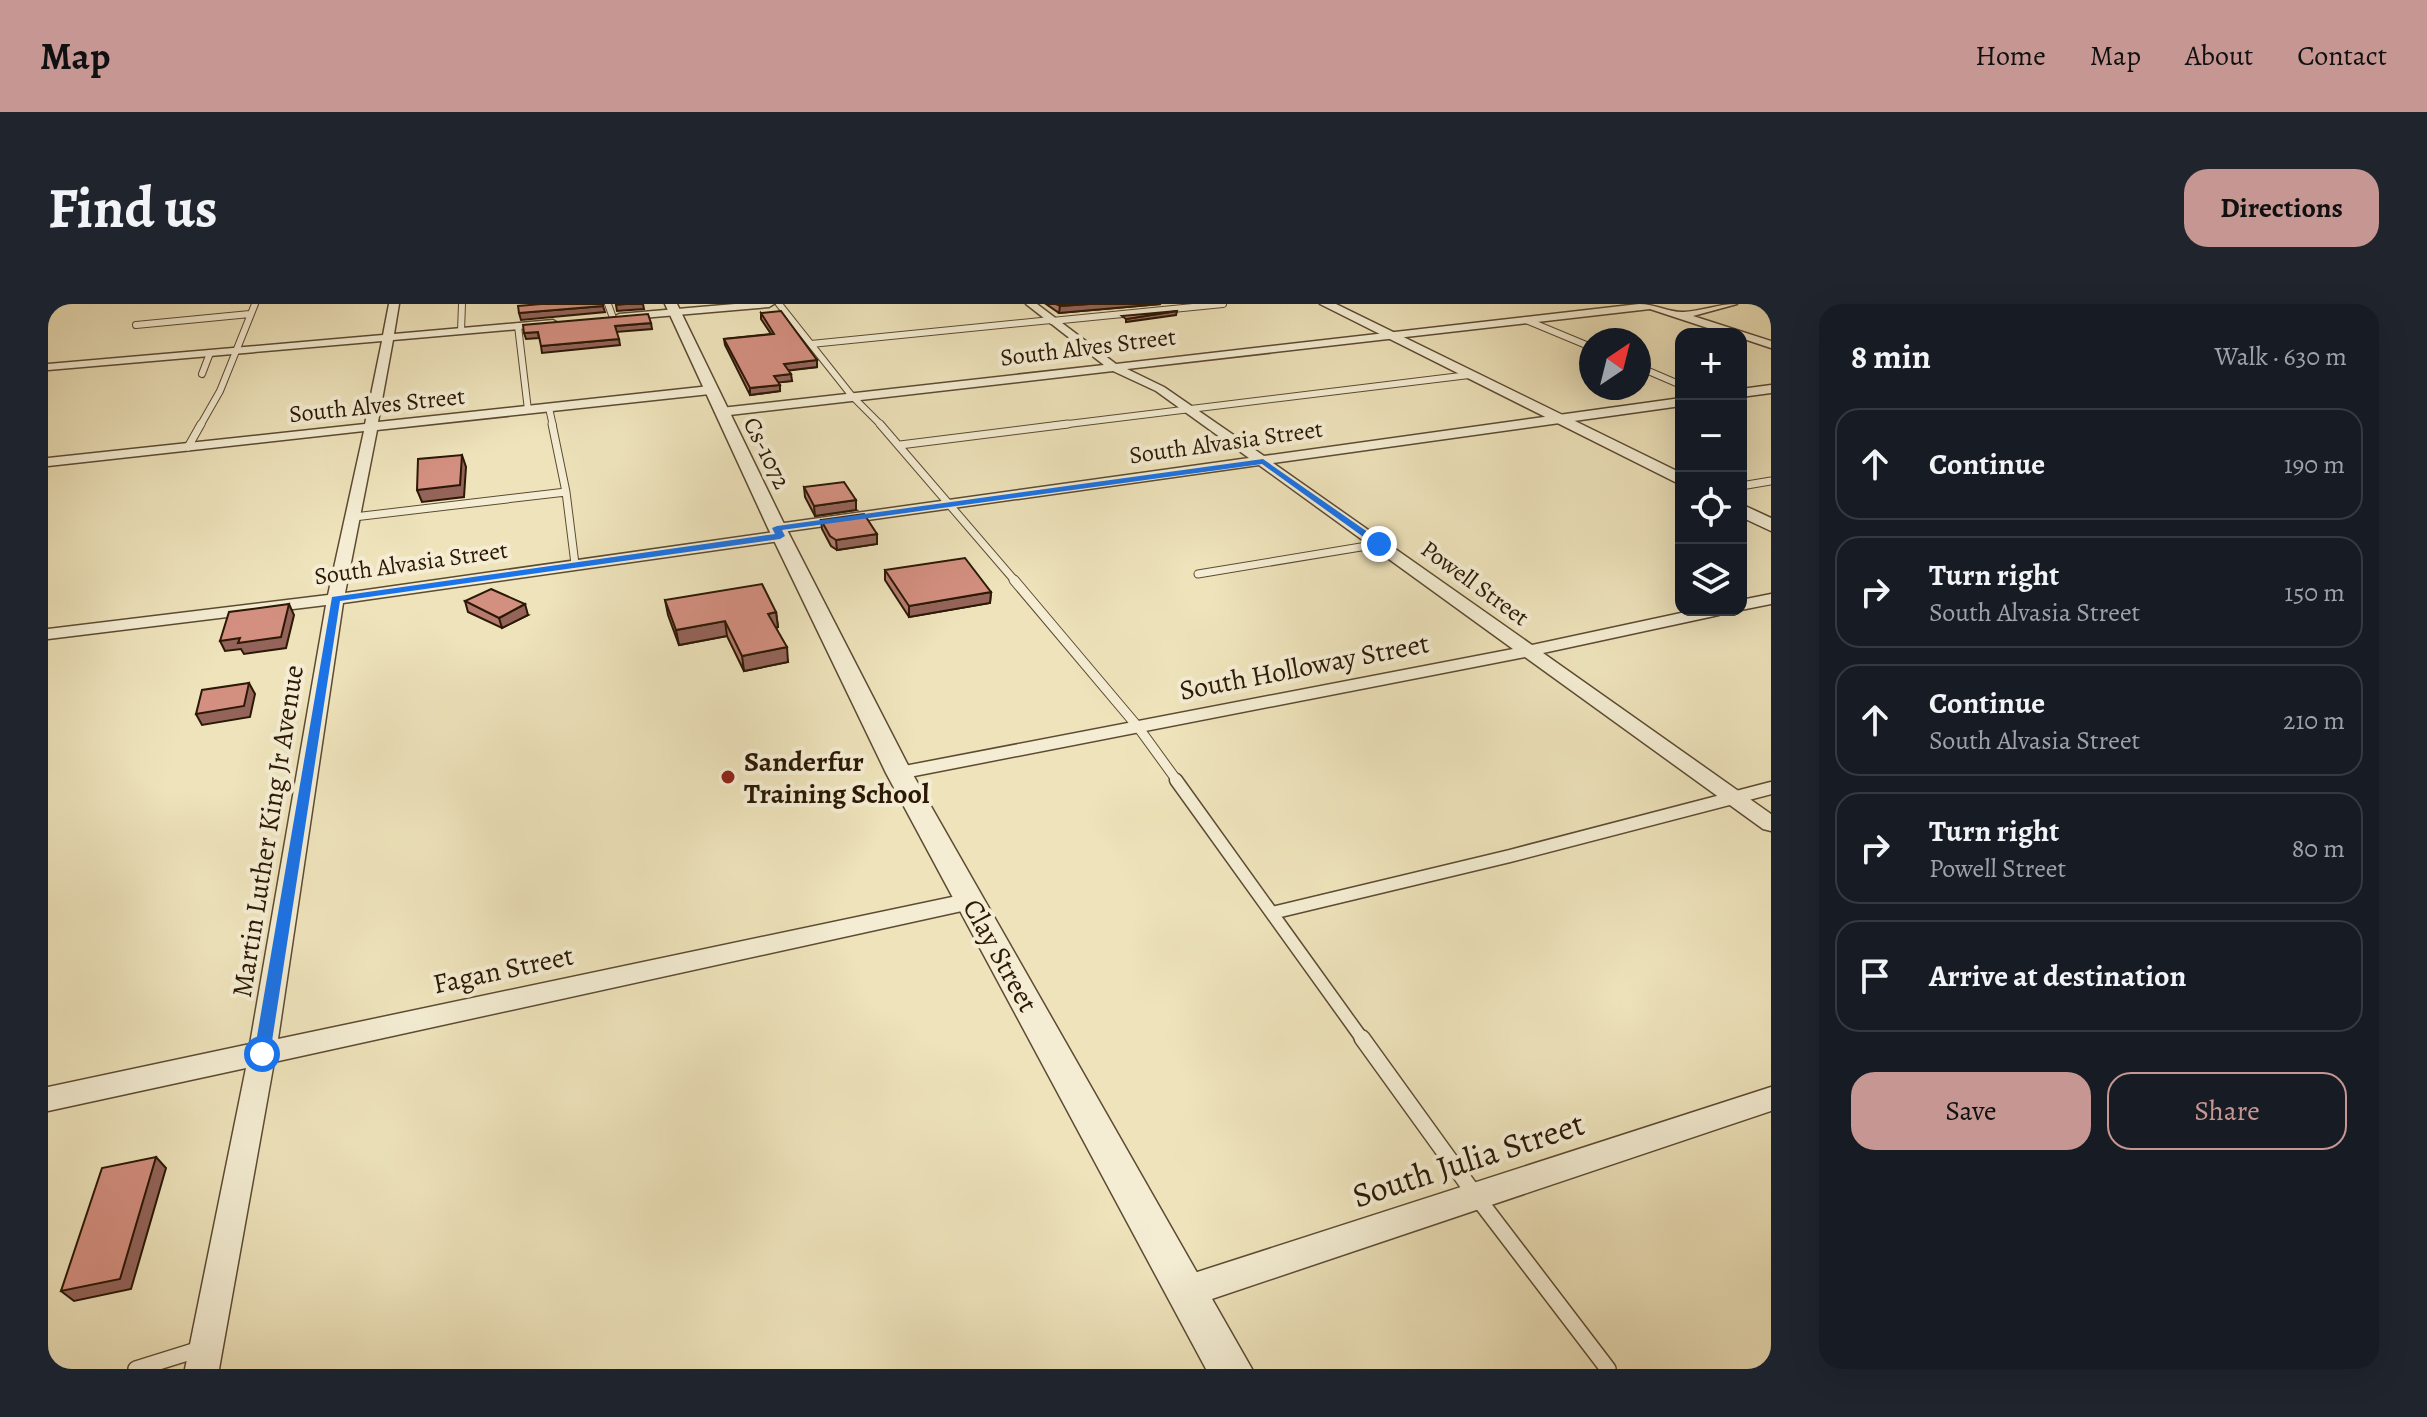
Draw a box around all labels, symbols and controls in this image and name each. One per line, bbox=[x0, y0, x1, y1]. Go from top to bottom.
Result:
text: Map bbox=[40, 30, 110, 82]
text: Home bbox=[1975, 37, 2046, 75]
text: Map bbox=[2090, 37, 2141, 75]
text: About bbox=[2185, 37, 2253, 75]
text: Contact bbox=[2297, 37, 2387, 75]
button: Directions bbox=[2184, 169, 2379, 247]
text: Find us bbox=[48, 170, 218, 246]
street label: South Alves Street bbox=[998, 320, 1178, 374]
north arrow bbox=[1579, 328, 1651, 400]
map controls bbox=[1675, 328, 1747, 616]
button: + bbox=[1675, 328, 1747, 400]
text: 8 min bbox=[1851, 333, 1931, 380]
text: Walk · 630 m bbox=[2215, 339, 2347, 374]
street label: South Alves Street bbox=[288, 380, 467, 430]
button: − bbox=[1675, 400, 1747, 472]
street label: Cs-1072 bbox=[736, 412, 798, 494]
street label: South Alvasia Street bbox=[1127, 413, 1325, 471]
icon: ahead bbox=[1853, 442, 1897, 486]
text: Continue bbox=[1929, 444, 2045, 484]
text: 190 m bbox=[2284, 447, 2345, 482]
button: locate bbox=[1675, 472, 1747, 544]
route end bbox=[1361, 526, 1397, 562]
street label: Powell Street bbox=[1414, 533, 1536, 633]
street label: South Alvasia Street bbox=[312, 534, 510, 592]
button: layers bbox=[1675, 544, 1747, 616]
text: Turn right bbox=[1929, 555, 2059, 595]
icon: right bbox=[1853, 570, 1897, 614]
text: 150 m bbox=[2284, 575, 2345, 610]
text: South Alvasia Street bbox=[1929, 595, 2140, 630]
street label: South Holloway Street bbox=[1176, 624, 1432, 710]
street label: Martin Luther King Jr Avenue bbox=[223, 662, 313, 1000]
text: Continue bbox=[1929, 683, 2045, 723]
icon: ahead bbox=[1853, 698, 1897, 742]
text: 210 m bbox=[2283, 703, 2345, 738]
text: South Alvasia Street bbox=[1929, 723, 2140, 758]
place label: Sanderfur Training School bbox=[744, 743, 930, 813]
marker: Sanderfur Training School bbox=[719, 768, 737, 786]
text: Turn right bbox=[1929, 811, 2059, 851]
icon: right bbox=[1853, 826, 1897, 870]
text: 80 m bbox=[2292, 831, 2345, 866]
text: Powell Street bbox=[1929, 851, 2066, 886]
street label: Clay Street bbox=[954, 892, 1047, 1019]
street label: Fagan Street bbox=[429, 937, 577, 1003]
icon: arrive bbox=[1853, 954, 1897, 998]
text: Arrive at destination bbox=[1929, 956, 2186, 996]
route start bbox=[244, 1036, 280, 1072]
button: Save bbox=[1851, 1072, 2091, 1150]
button: Share bbox=[2107, 1072, 2347, 1150]
street label: South Julia Street bbox=[1346, 1100, 1590, 1219]

